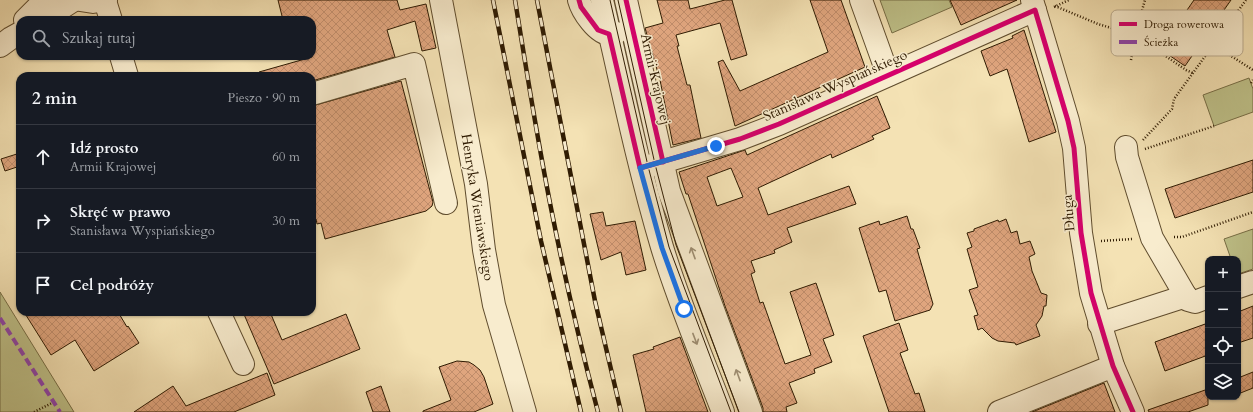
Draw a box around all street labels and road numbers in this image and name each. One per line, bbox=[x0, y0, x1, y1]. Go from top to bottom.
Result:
street label: Armii Krajowej bbox=[636, 32, 675, 127]
street label: Stanisława Wyspiańskiego bbox=[760, 45, 911, 126]
street label: Henryka Wieniawskiego bbox=[456, 132, 499, 282]
street label: Długa bbox=[1057, 194, 1080, 232]

